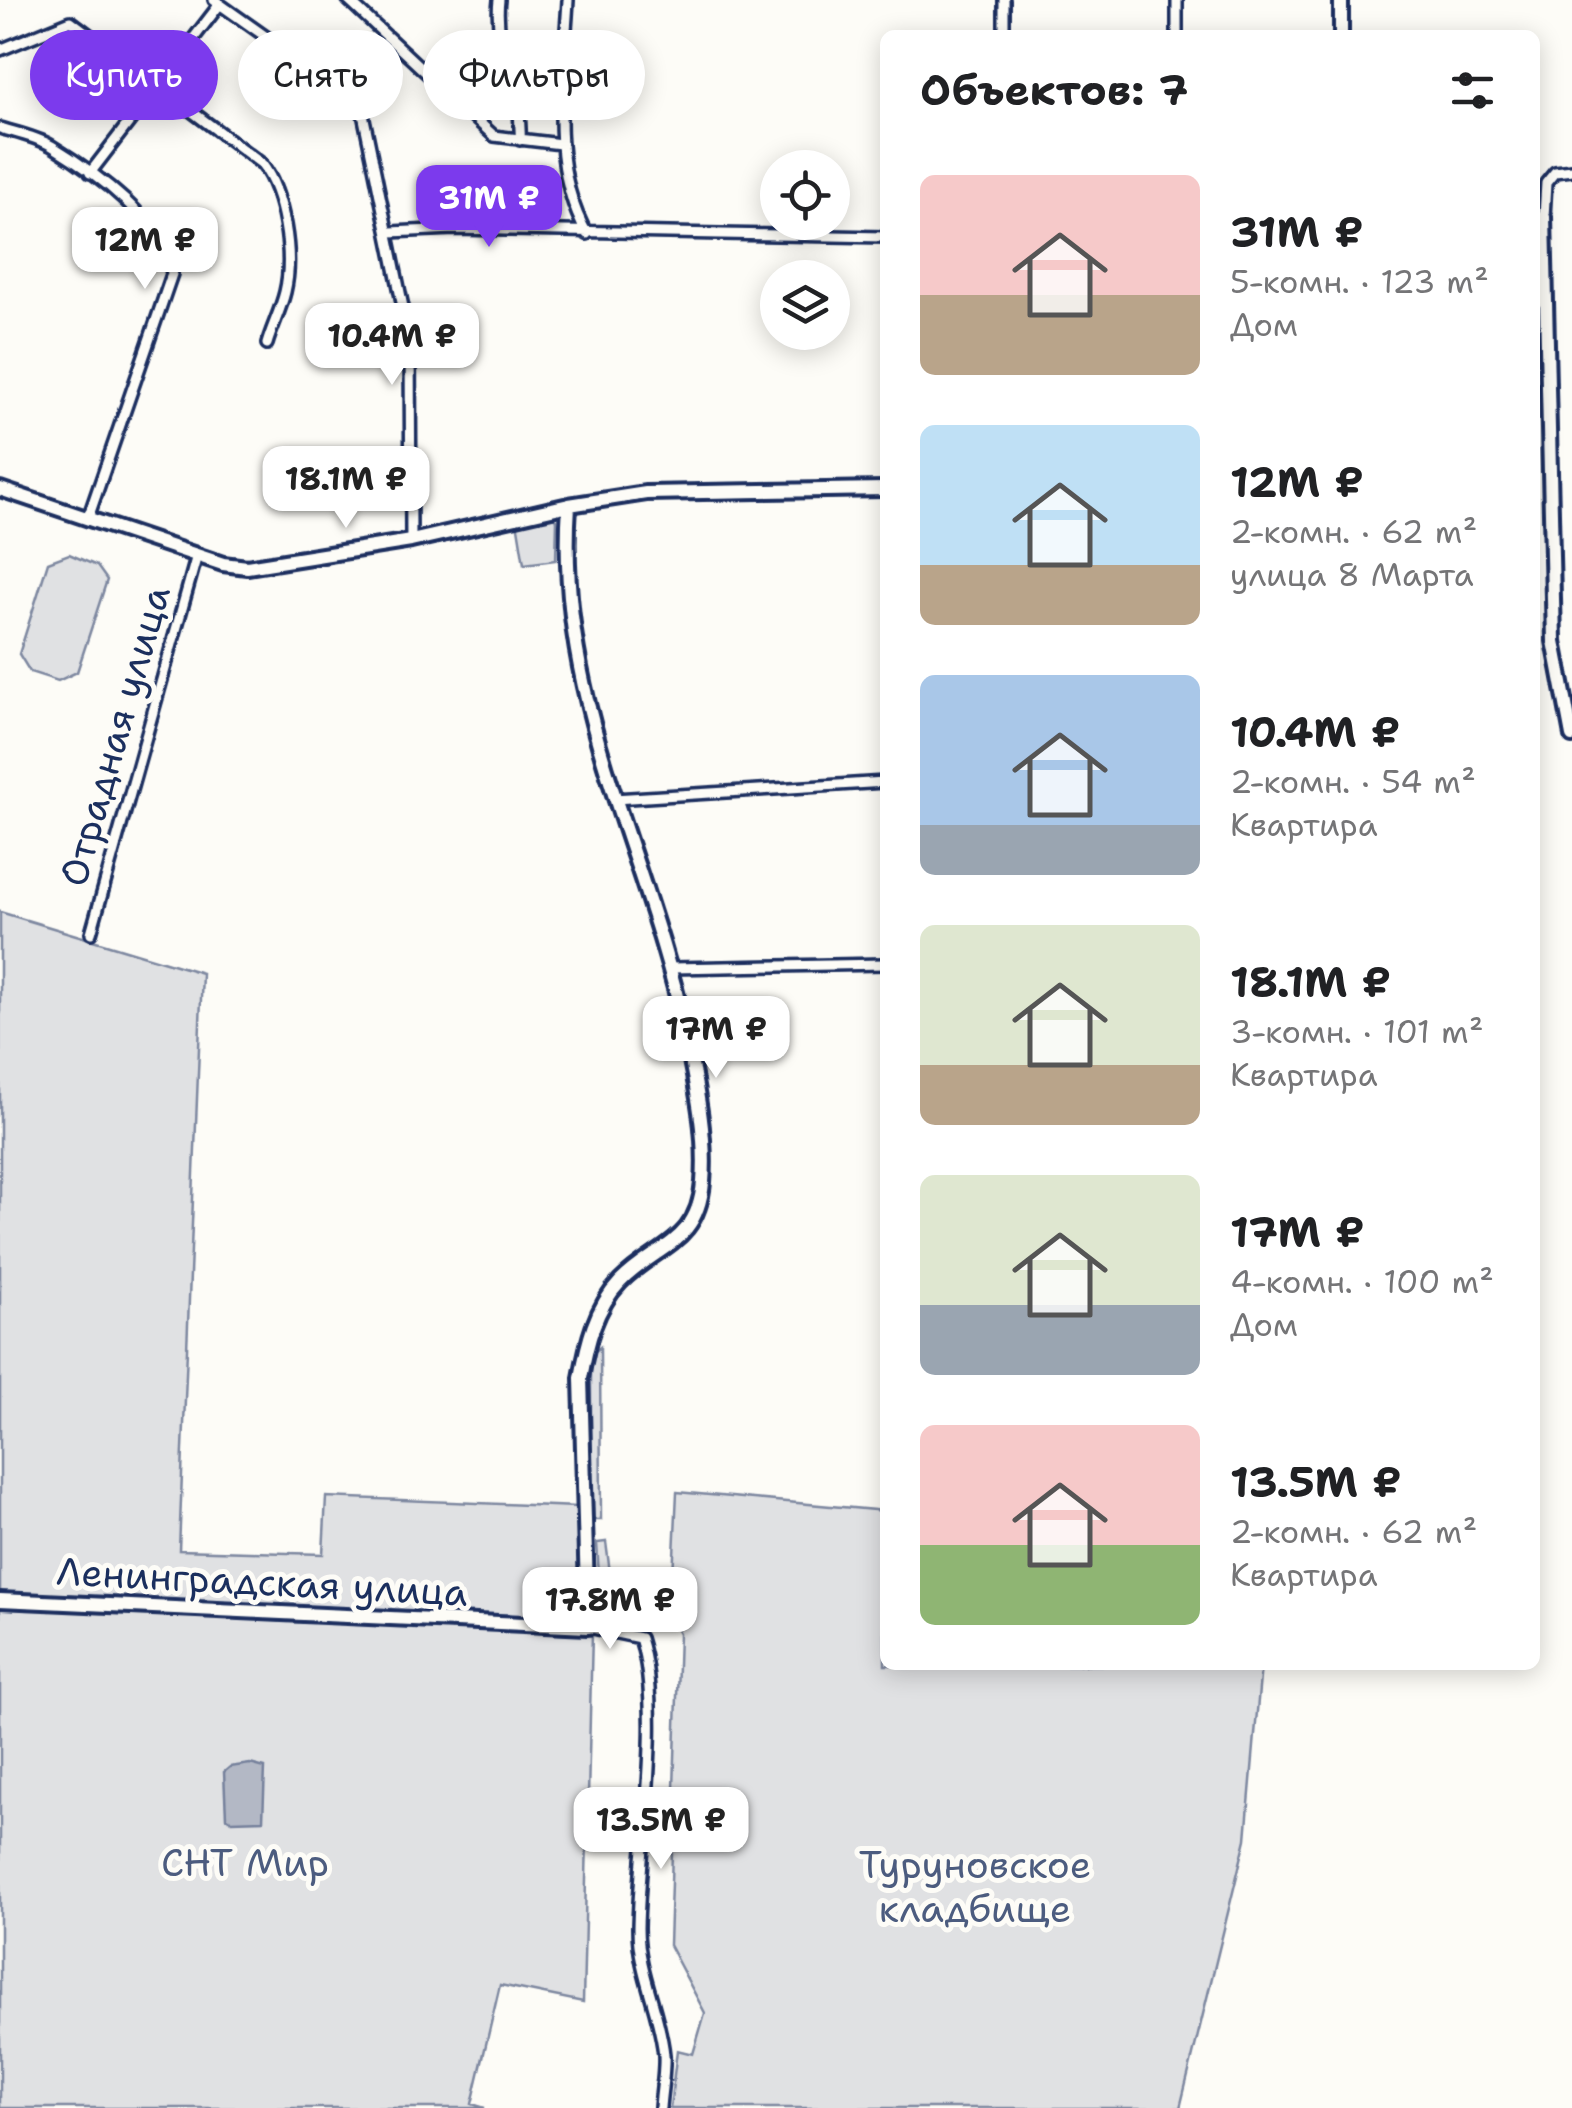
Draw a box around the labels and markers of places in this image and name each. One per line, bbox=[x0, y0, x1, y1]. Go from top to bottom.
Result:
pin: 31M ₽ bbox=[419, 165, 559, 250]
pin: 12M ₽ bbox=[75, 207, 215, 292]
pin: 10.4M ₽ bbox=[300, 303, 484, 388]
pin: 18.1M ₽ bbox=[254, 446, 438, 531]
pin: 17M ₽ bbox=[646, 996, 786, 1081]
pin: 17.8M ₽ bbox=[518, 1567, 702, 1652]
pin: 13.5M ₽ bbox=[569, 1787, 753, 1872]

